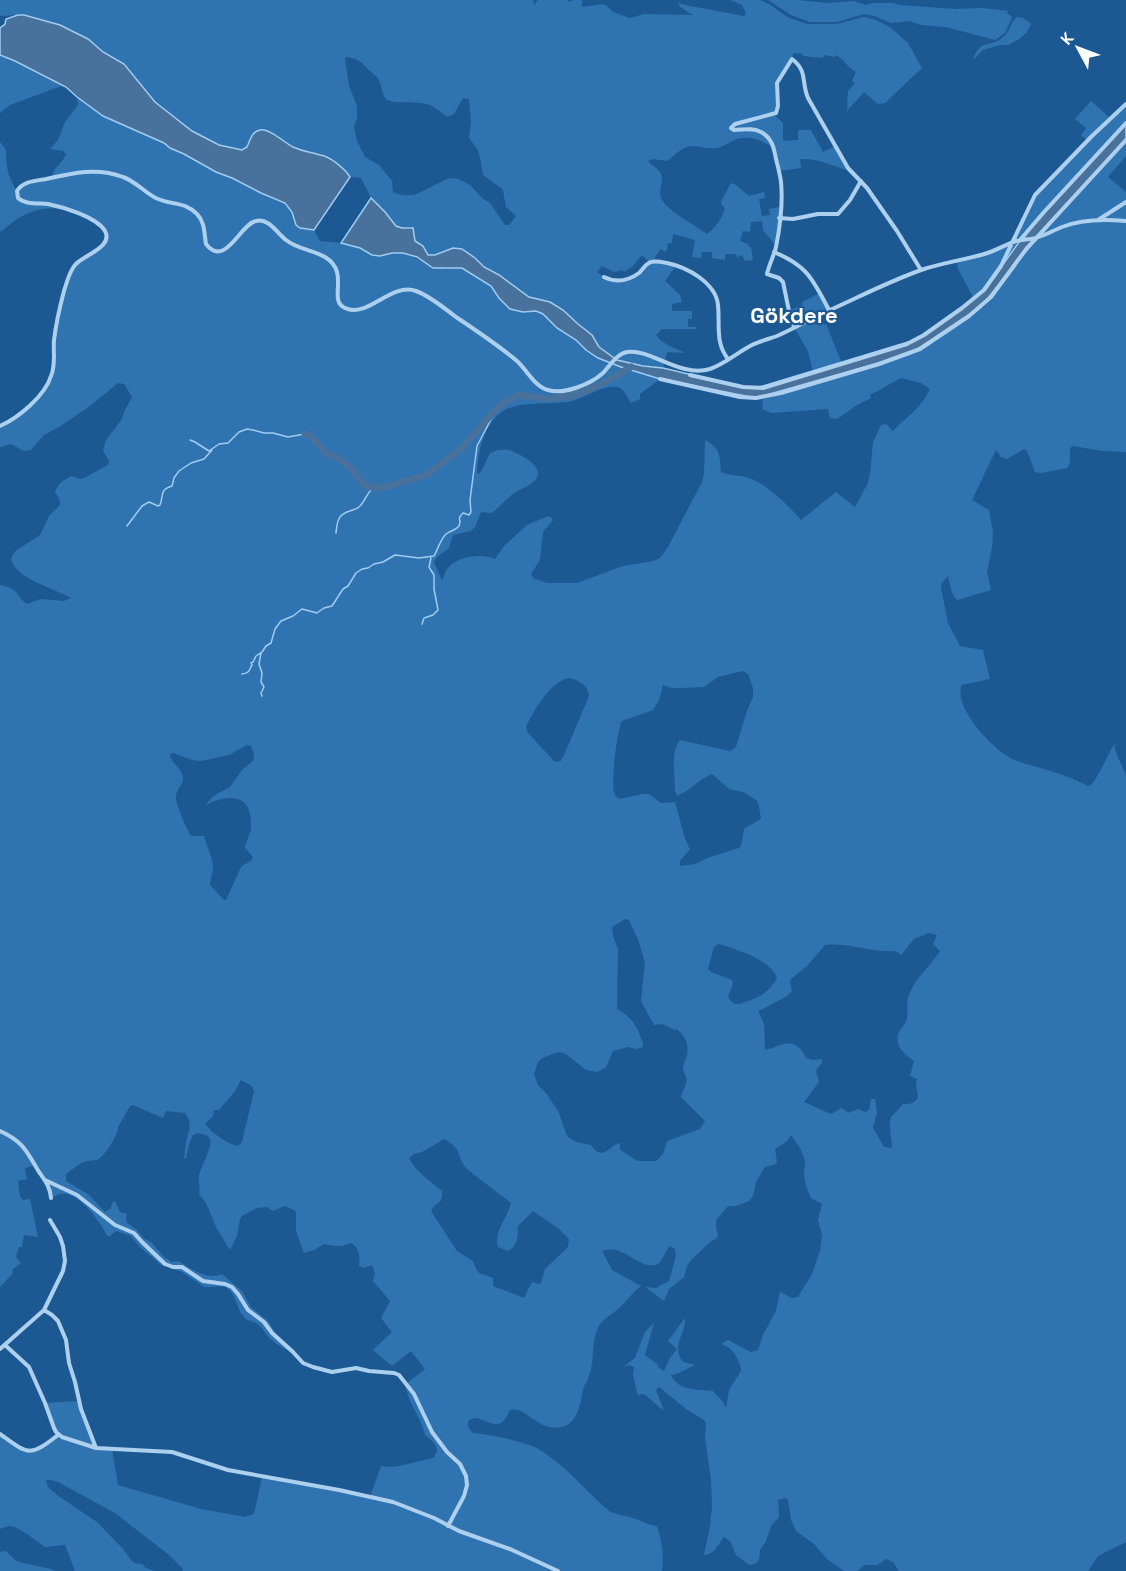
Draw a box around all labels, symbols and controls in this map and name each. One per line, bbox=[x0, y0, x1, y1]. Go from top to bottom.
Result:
north arrow bbox=[1048, 18, 1108, 78]
text: K bbox=[1056, 28, 1078, 49]
district label: Gökdere bbox=[750, 301, 838, 329]

